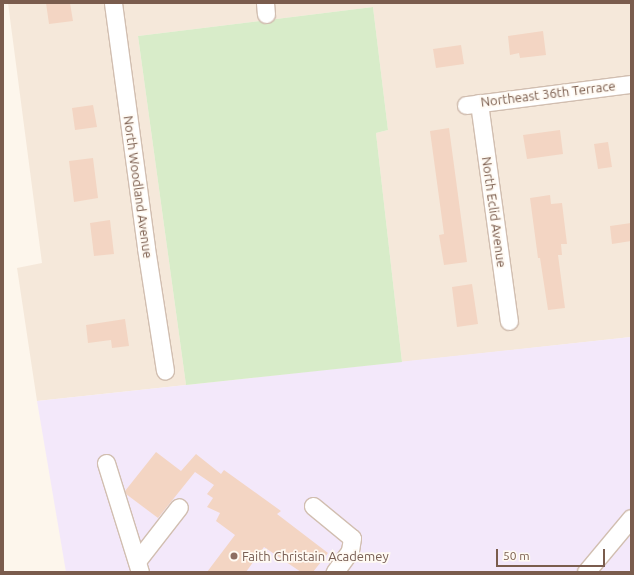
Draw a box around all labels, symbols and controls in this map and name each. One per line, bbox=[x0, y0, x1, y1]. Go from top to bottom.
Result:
street label: Northeast 36th Terrace bbox=[480, 78, 616, 110]
street label: North Woodland Avenue bbox=[120, 115, 156, 259]
street label: North Eclid Avenue bbox=[479, 156, 509, 268]
scale bar bbox=[498, 541, 607, 567]
place label: Faith Christain Academey bbox=[242, 548, 389, 564]
text: 50 m bbox=[503, 549, 530, 562]
marker: Faith Christain Academey bbox=[229, 551, 239, 561]

